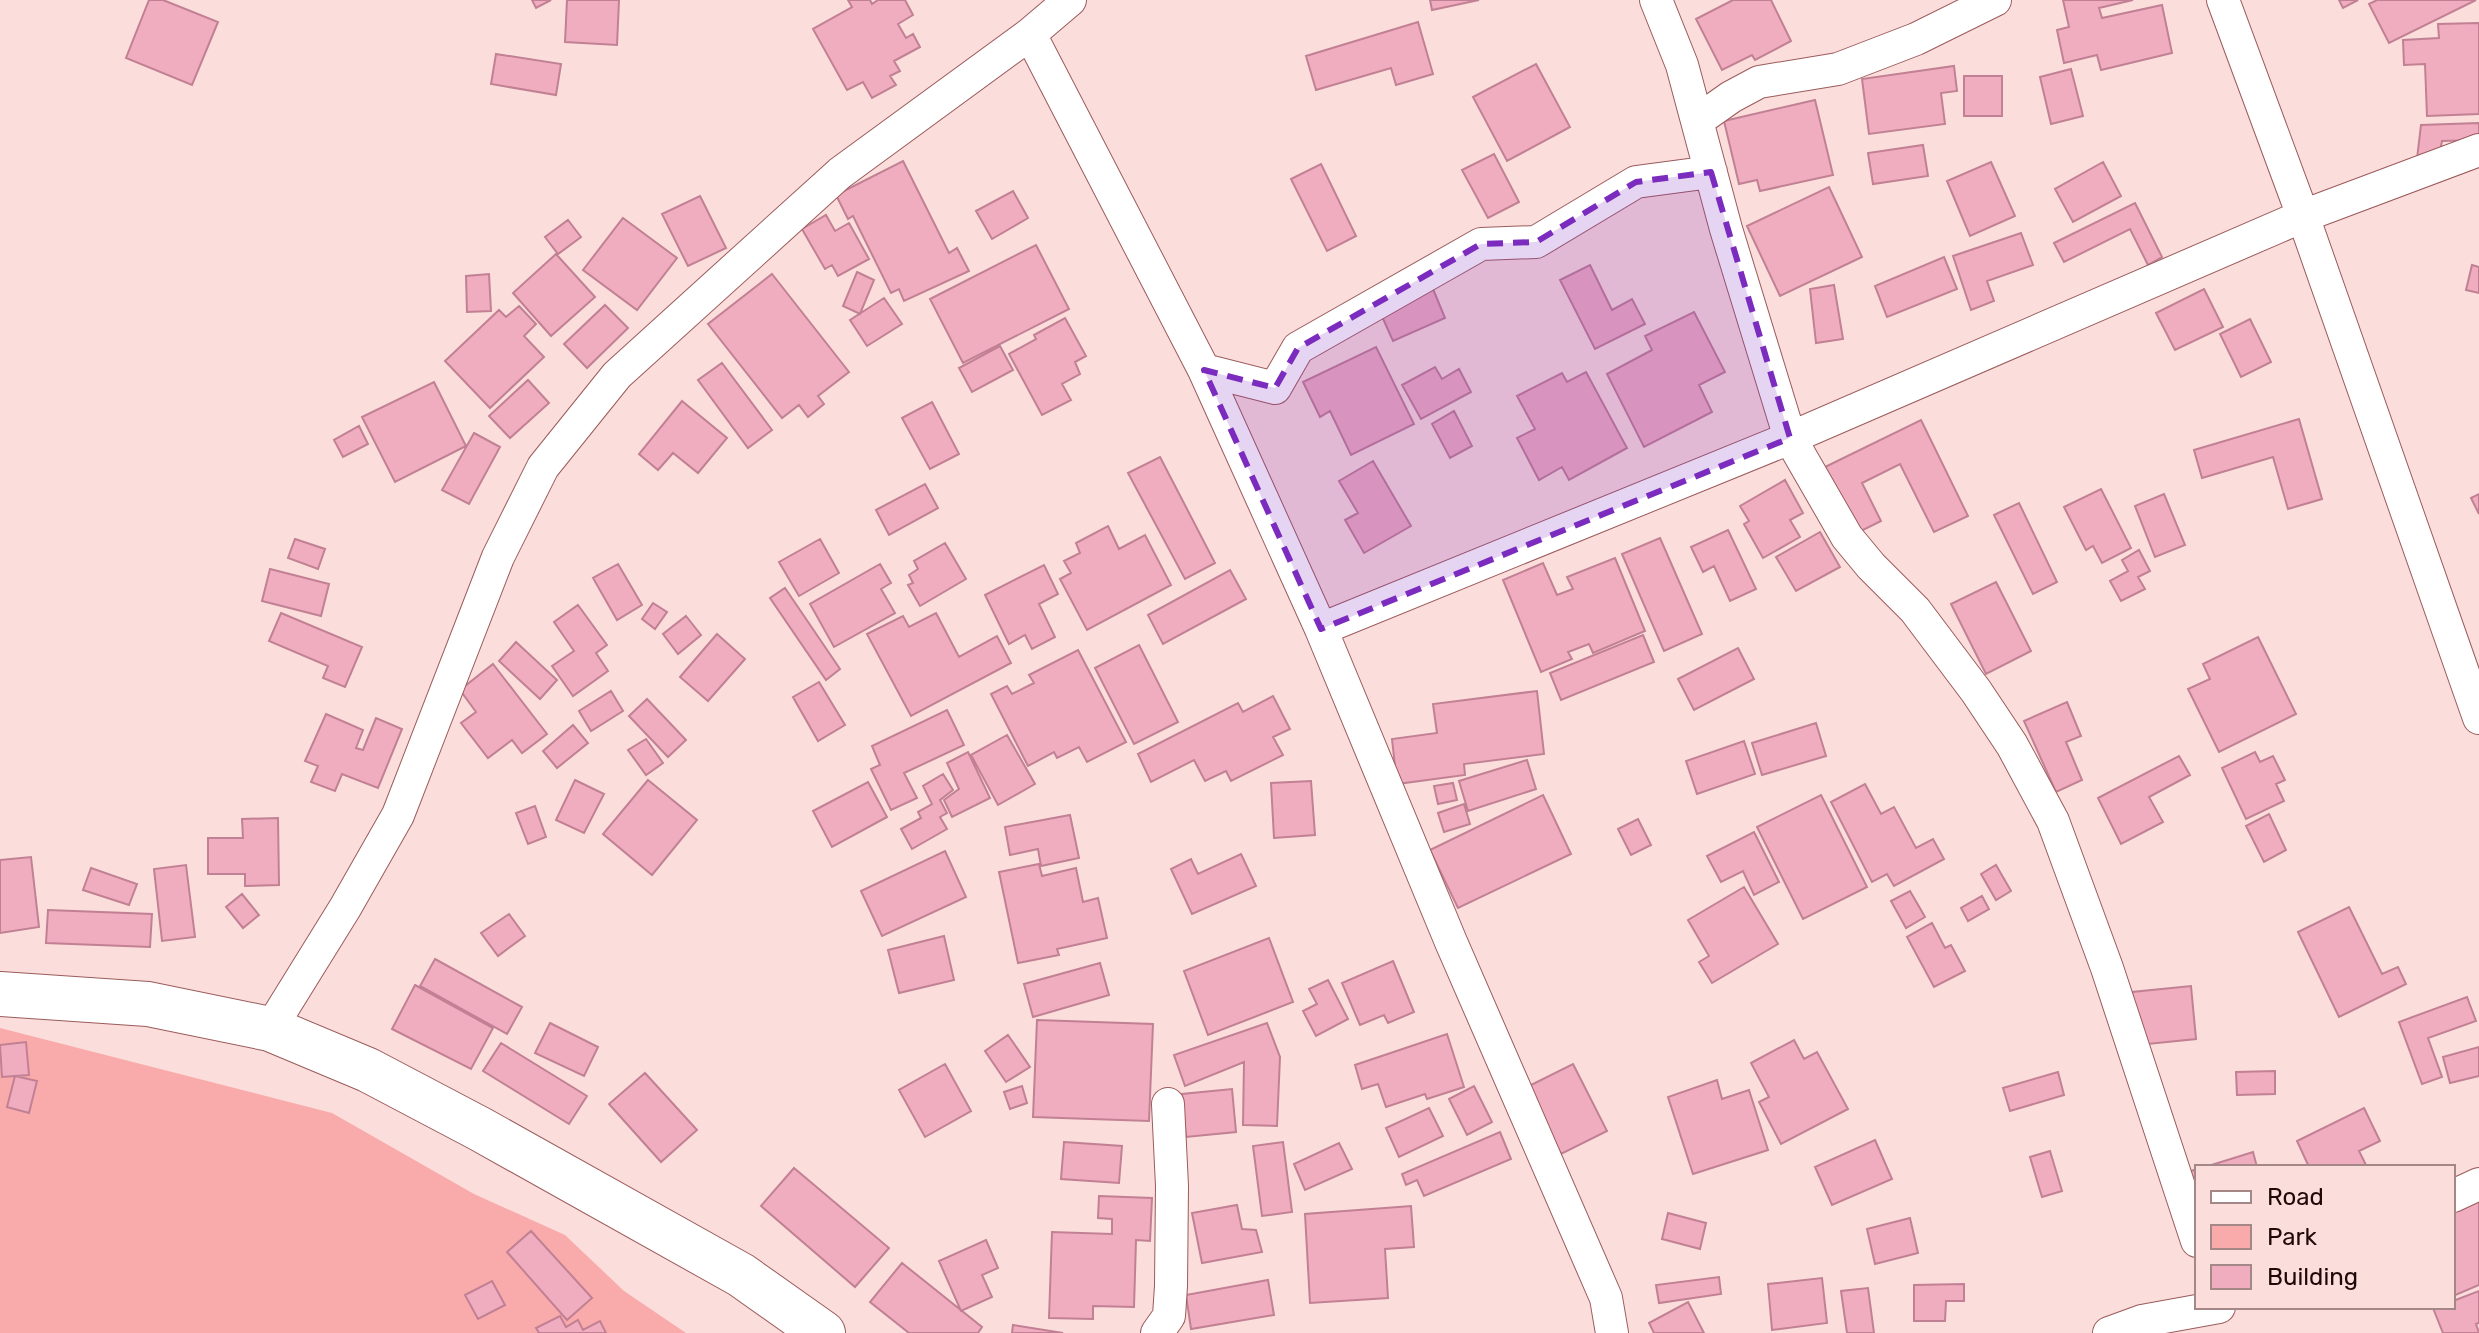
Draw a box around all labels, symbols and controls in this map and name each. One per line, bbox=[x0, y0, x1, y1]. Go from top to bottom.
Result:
legend bbox=[2195, 1165, 2455, 1309]
text: Road bbox=[2267, 1183, 2324, 1211]
text: Park bbox=[2267, 1223, 2318, 1251]
text: Building bbox=[2267, 1263, 2358, 1291]

